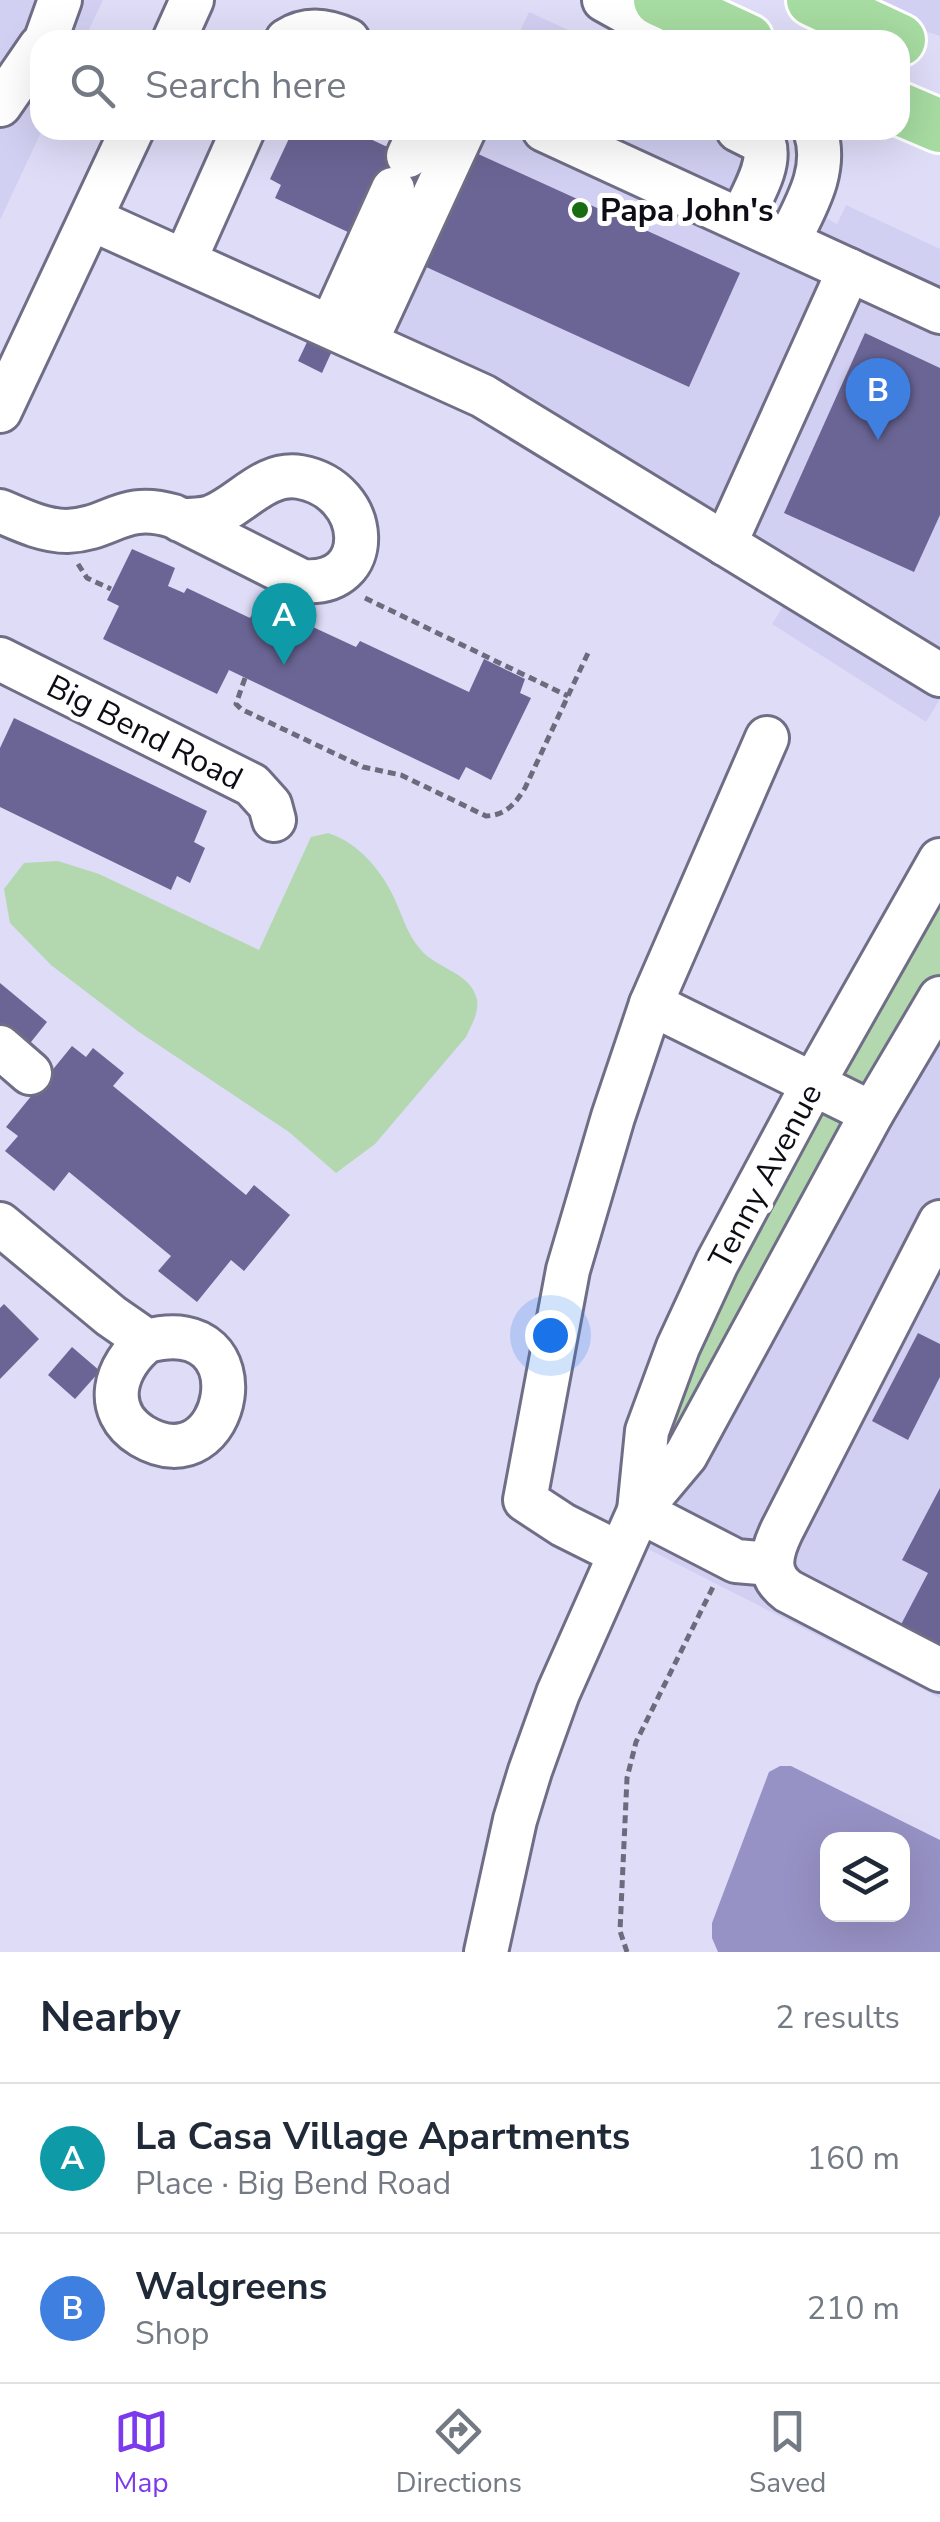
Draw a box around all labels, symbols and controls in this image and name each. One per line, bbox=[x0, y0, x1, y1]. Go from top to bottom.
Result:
search box bbox=[30, 30, 910, 140]
icon: search bbox=[65, 58, 120, 113]
text: Search here bbox=[145, 60, 346, 111]
place label: Papa John's bbox=[600, 189, 774, 232]
marker: Papa John's bbox=[569, 199, 591, 221]
pin: B bbox=[846, 358, 910, 440]
pin: A bbox=[252, 582, 316, 665]
street label: Big Bend Road bbox=[40, 665, 250, 800]
street label: Tenny Avenue bbox=[699, 1076, 832, 1276]
your location bbox=[525, 1310, 576, 1361]
map controls bbox=[820, 1832, 910, 1922]
button: layers bbox=[820, 1832, 910, 1922]
text: Nearby bbox=[40, 1989, 181, 2046]
text: 2 results bbox=[775, 1996, 900, 2039]
text: La Casa Village Apartments bbox=[135, 2111, 630, 2162]
text: A bbox=[61, 2137, 84, 2180]
text: 160 m bbox=[807, 2137, 900, 2180]
text: Place · Big Bend Road bbox=[135, 2162, 451, 2205]
text: Walgreens bbox=[135, 2261, 327, 2312]
text: B bbox=[61, 2287, 84, 2330]
text: 210 m bbox=[807, 2287, 900, 2330]
text: Shop bbox=[135, 2312, 209, 2355]
tab: Map bbox=[114, 2404, 169, 2502]
tab: Directions bbox=[396, 2404, 522, 2502]
tab: Saved bbox=[749, 2404, 826, 2502]

